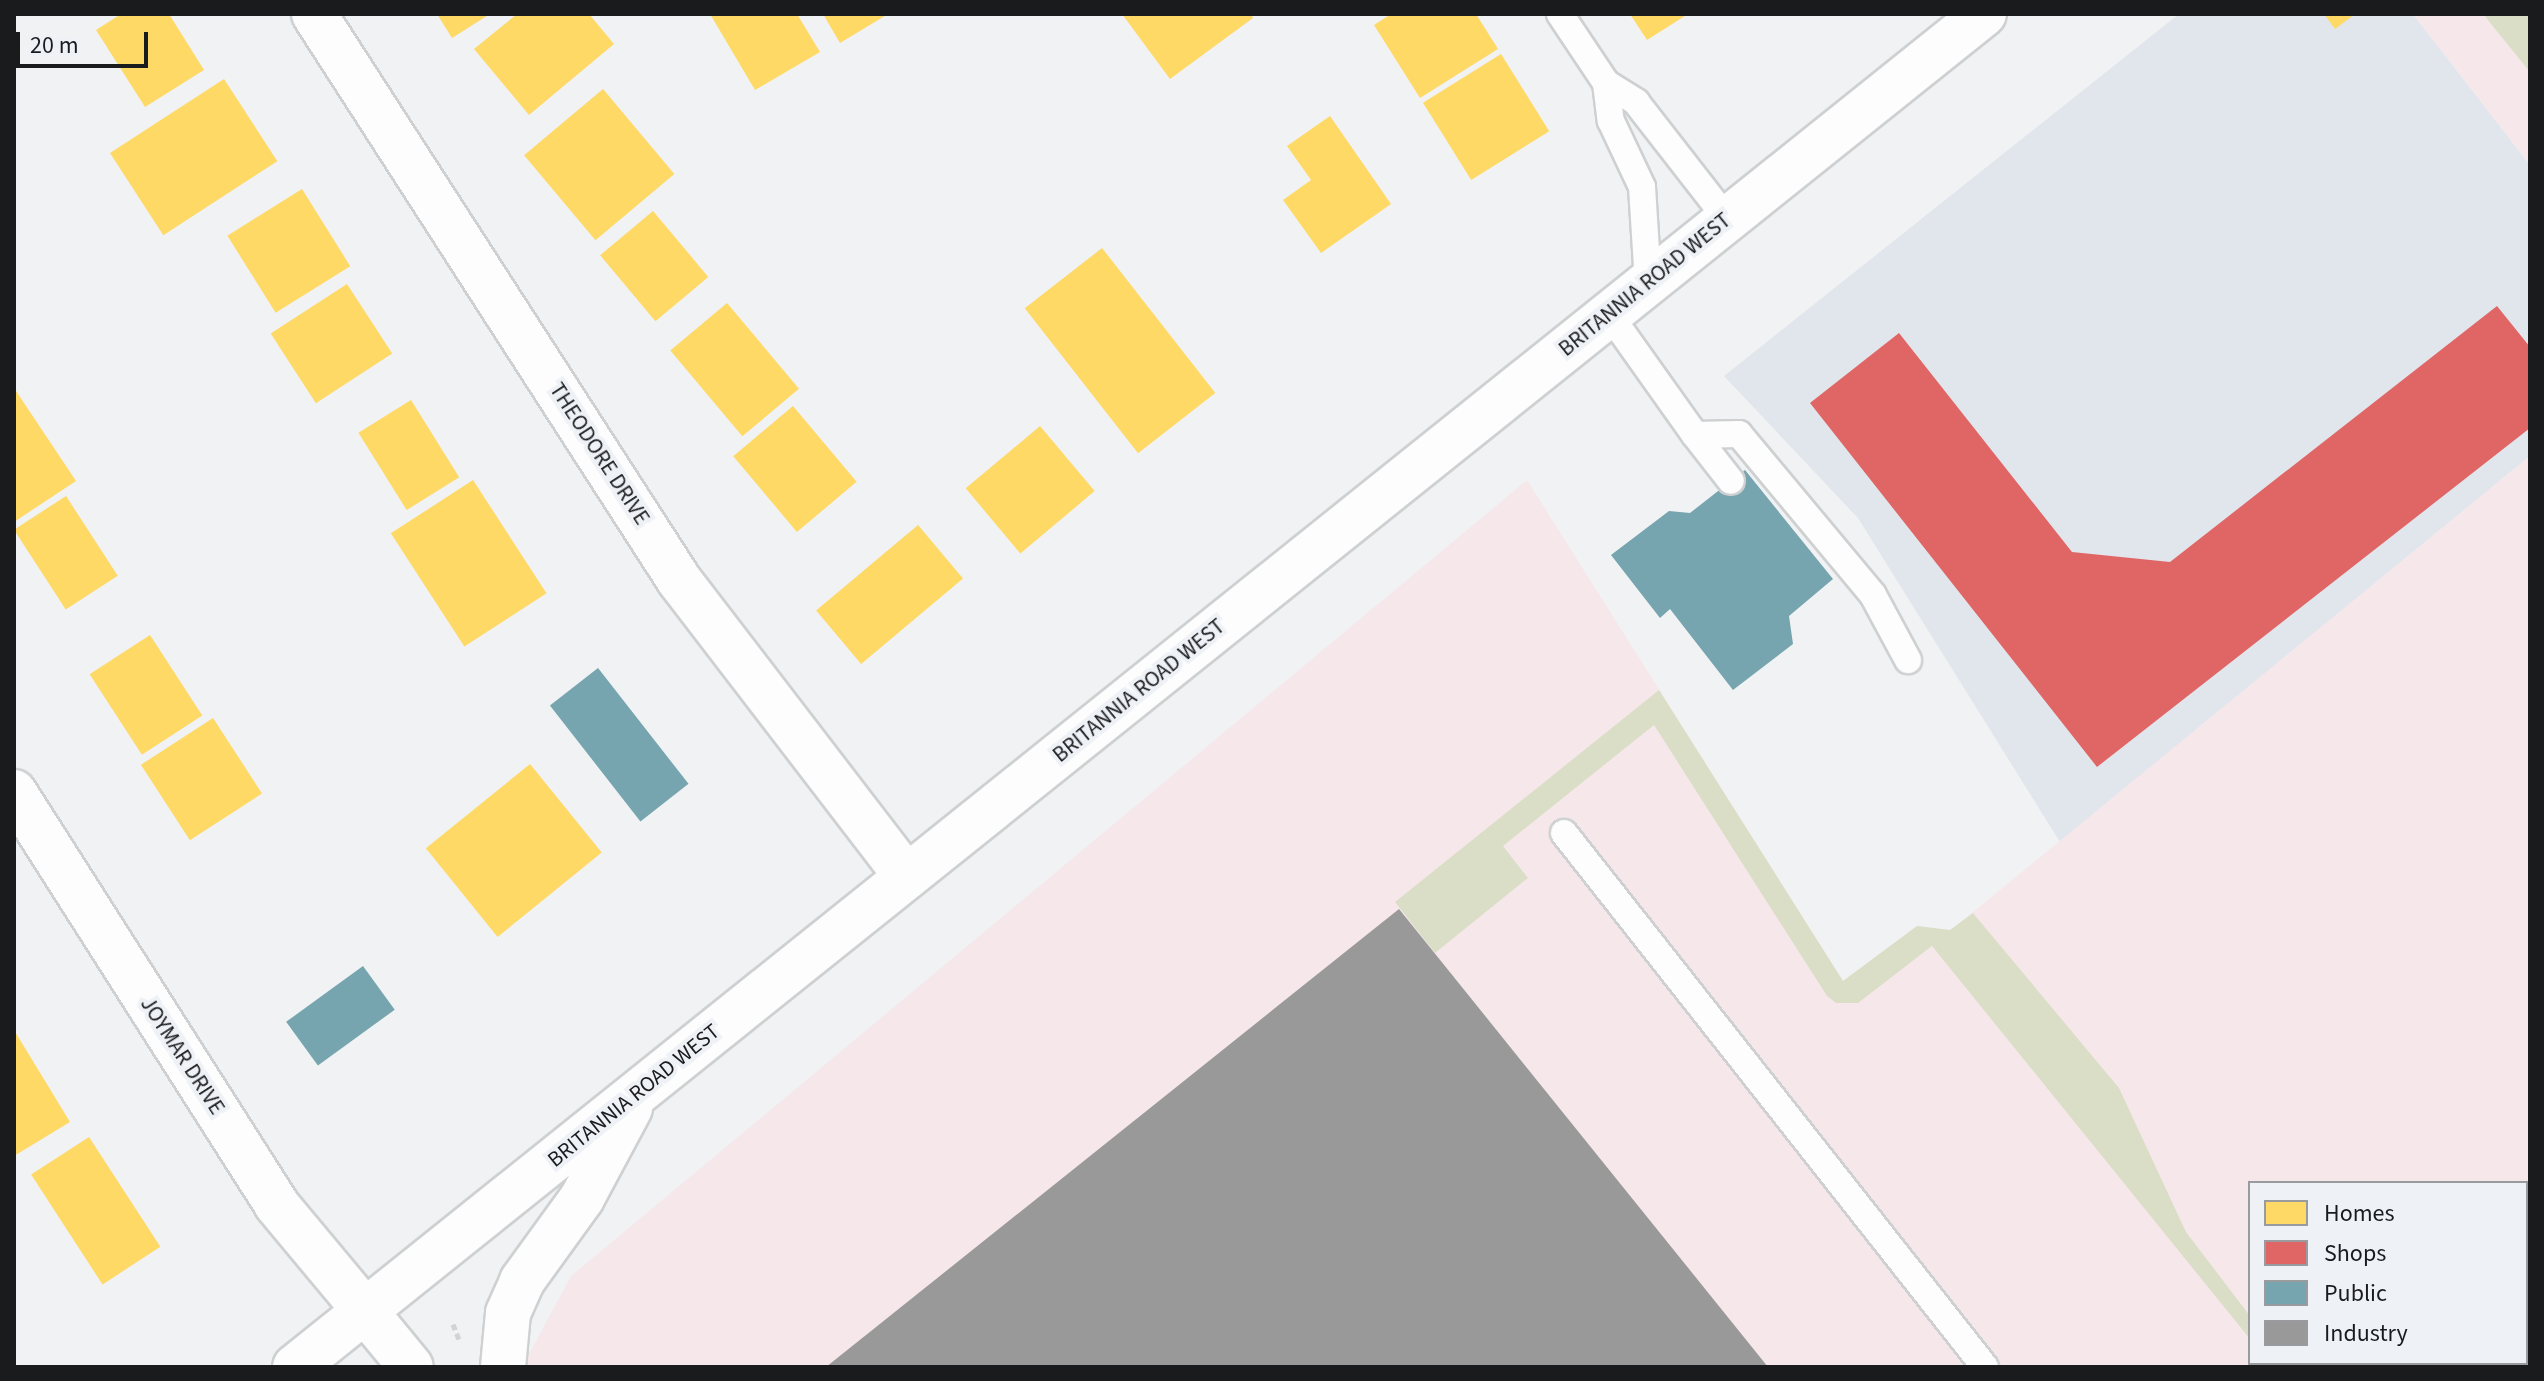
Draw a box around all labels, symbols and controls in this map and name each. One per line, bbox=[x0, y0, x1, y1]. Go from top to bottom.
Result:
scale bar bbox=[20, 16, 152, 66]
text: 20 m bbox=[30, 28, 79, 63]
street label: BRITANNIA ROAD WEST bbox=[1554, 208, 1736, 362]
street label: THEODORE DRIVE bbox=[543, 378, 655, 530]
street label: BRITANNIA ROAD WEST bbox=[1048, 614, 1230, 768]
street label: JOYMAR DRIVE bbox=[134, 992, 230, 1120]
street label: BRITANNIA ROAD WEST bbox=[543, 1019, 725, 1173]
legend bbox=[2248, 1181, 2528, 1365]
text: Homes bbox=[2324, 1196, 2395, 1231]
text: Shops bbox=[2324, 1236, 2386, 1271]
text: Public bbox=[2324, 1276, 2387, 1311]
text: Industry bbox=[2324, 1316, 2408, 1351]

